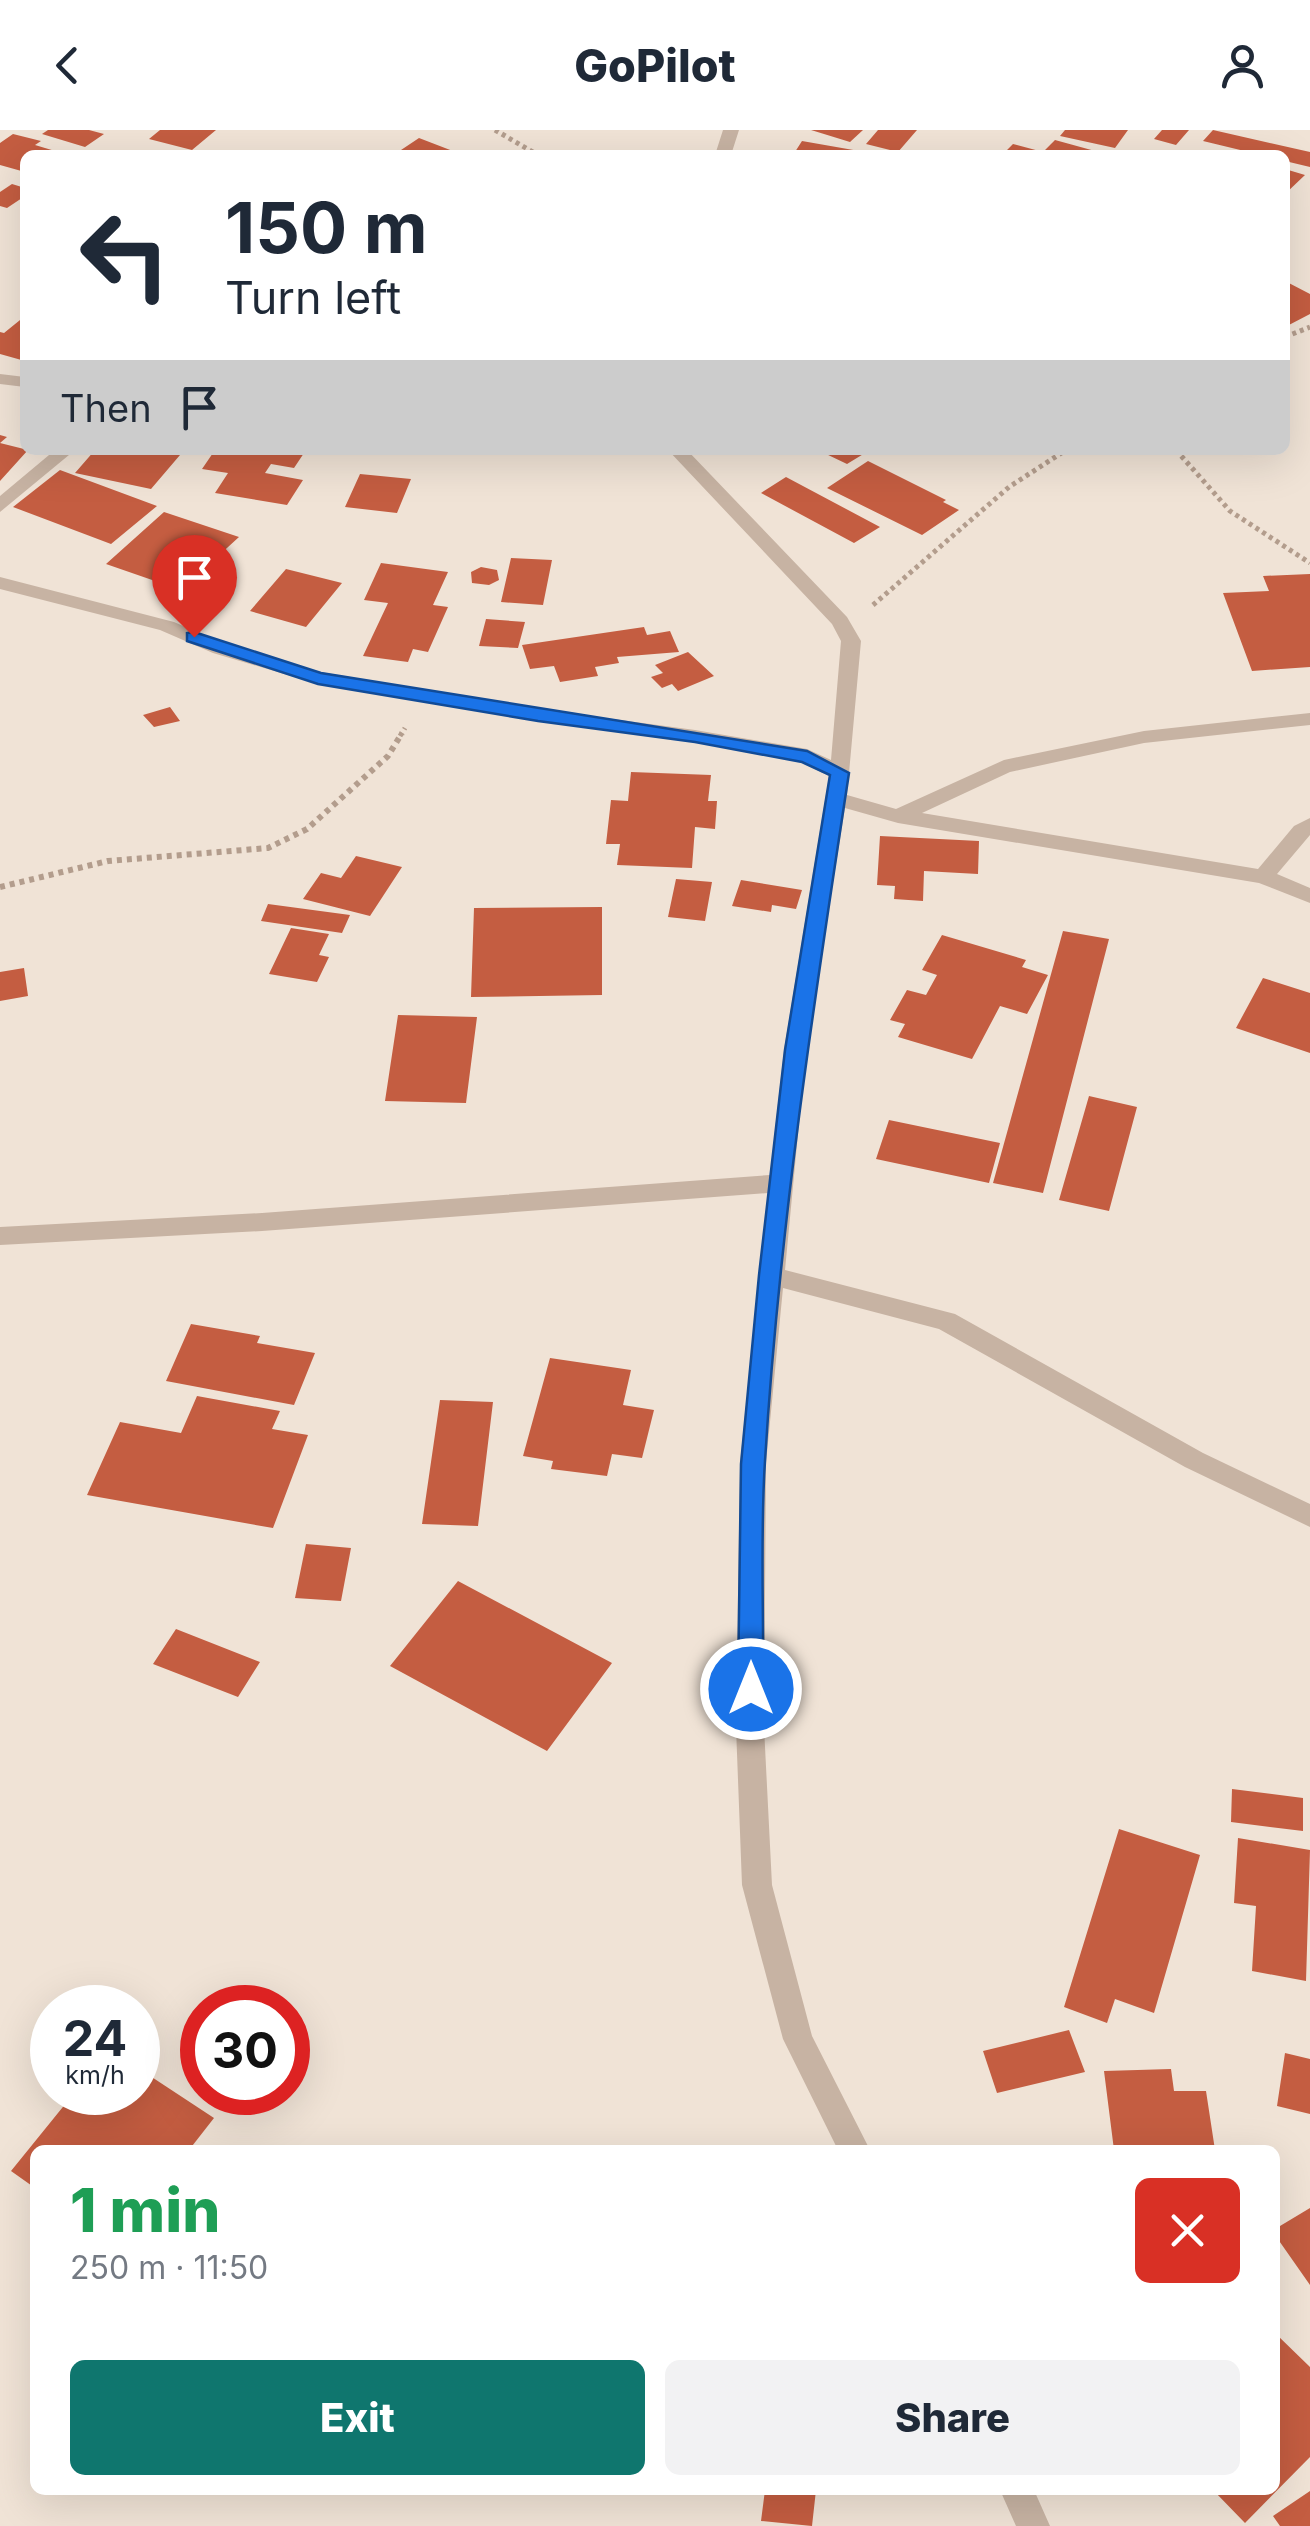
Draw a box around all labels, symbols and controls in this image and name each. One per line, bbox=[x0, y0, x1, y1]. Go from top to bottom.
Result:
icon: back bbox=[40, 38, 95, 93]
text: GoPilot bbox=[574, 38, 736, 93]
icon: person bbox=[1215, 38, 1270, 93]
text: 150 m bbox=[225, 185, 428, 270]
icon: left bbox=[60, 190, 190, 320]
text: Turn left bbox=[225, 270, 401, 325]
icon: arrive bbox=[172, 380, 227, 435]
text: Then bbox=[60, 385, 152, 431]
pin bbox=[152, 535, 237, 638]
icon: arrive bbox=[167, 550, 222, 605]
position arrow bbox=[699, 1637, 803, 1741]
speed limit sign: 30 bbox=[180, 1985, 310, 2115]
text: 24 bbox=[63, 2008, 127, 2068]
text: km/h bbox=[65, 2060, 125, 2090]
text: 1 min bbox=[70, 2174, 220, 2246]
button: close bbox=[1135, 2178, 1240, 2283]
text: 250 m · 11:50 bbox=[70, 2248, 268, 2287]
button: Exit bbox=[70, 2360, 645, 2475]
button: Share bbox=[665, 2360, 1240, 2475]

